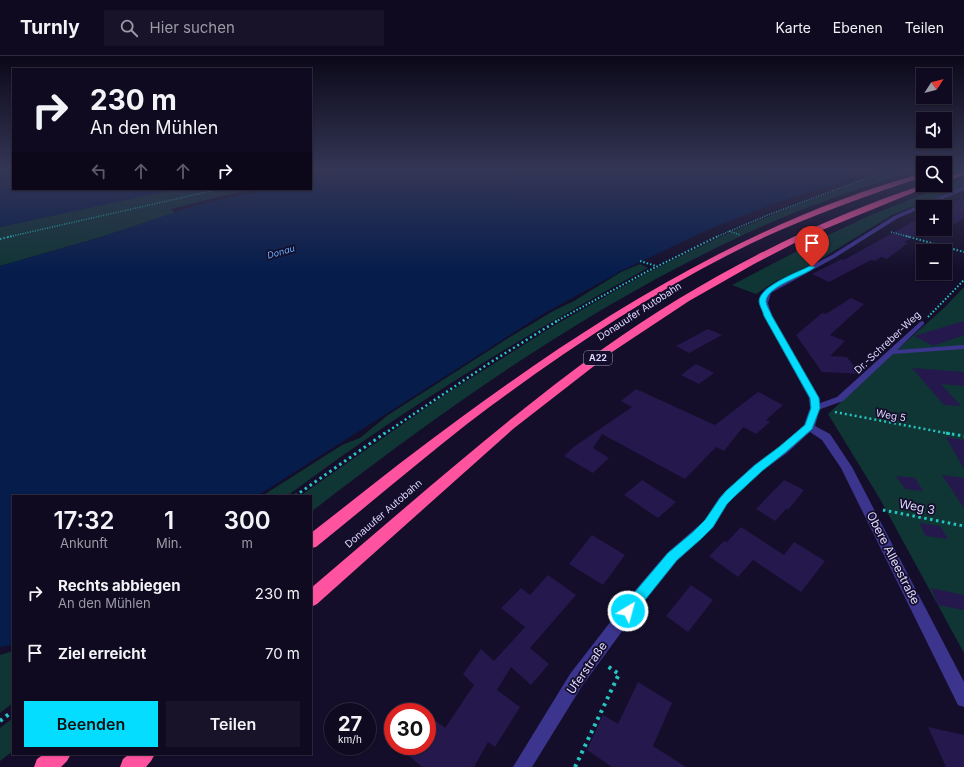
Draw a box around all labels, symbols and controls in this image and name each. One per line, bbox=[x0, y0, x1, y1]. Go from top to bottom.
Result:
search box bbox=[104, 10, 384, 46]
text: Turnly bbox=[20, 16, 80, 39]
icon: search bbox=[118, 17, 140, 39]
text: Hier suchen bbox=[150, 18, 235, 37]
text: Karte bbox=[775, 19, 811, 36]
text: Ebenen bbox=[833, 19, 883, 36]
text: Teilen bbox=[905, 19, 944, 36]
north arrow bbox=[916, 68, 952, 104]
map controls bbox=[916, 68, 952, 280]
text: 230 m bbox=[90, 83, 177, 117]
icon: right bbox=[24, 84, 76, 136]
button: sound bbox=[916, 112, 952, 148]
text: An den Mühlen bbox=[90, 117, 218, 138]
button: search bbox=[916, 156, 952, 192]
icon: left bbox=[88, 160, 110, 182]
icon: ahead bbox=[130, 160, 152, 182]
icon: ahead bbox=[172, 160, 194, 182]
icon: right bbox=[214, 160, 236, 182]
button: + bbox=[916, 200, 952, 236]
pin bbox=[795, 226, 829, 267]
icon: arrive bbox=[801, 232, 823, 254]
water label: Donau bbox=[266, 242, 297, 261]
button: − bbox=[916, 244, 952, 280]
street label: Donauufer Autobahn bbox=[595, 279, 683, 343]
street label: Dr.-Schreber-Weg bbox=[851, 308, 923, 376]
road number: A22 bbox=[584, 351, 612, 365]
street label: Weg 5 bbox=[875, 406, 907, 424]
street label: Donauufer Autobahn bbox=[342, 476, 424, 550]
street label: Weg 3 bbox=[898, 496, 936, 517]
text: 17:32 bbox=[53, 506, 114, 535]
text: 1 bbox=[164, 506, 174, 535]
text: 300 bbox=[224, 506, 271, 535]
street label: Obere Alleestraße bbox=[864, 509, 923, 607]
text: Ankunft bbox=[60, 535, 108, 551]
text: Min. bbox=[156, 535, 182, 551]
text: m bbox=[241, 535, 253, 551]
text: Rechts abbiegen bbox=[58, 576, 180, 595]
icon: right bbox=[24, 582, 46, 604]
text: 230 m bbox=[255, 584, 300, 603]
position arrow bbox=[607, 590, 649, 632]
text: An den Mühlen bbox=[58, 595, 151, 611]
street label: Uferstraße bbox=[563, 639, 610, 697]
icon: arrive bbox=[24, 642, 46, 664]
text: Ziel erreicht bbox=[58, 644, 146, 663]
text: 70 m bbox=[265, 644, 300, 663]
button: Beenden bbox=[24, 701, 158, 747]
button: Teilen bbox=[166, 701, 300, 747]
speed limit sign: 30 bbox=[384, 703, 436, 755]
text: 27 bbox=[338, 712, 362, 736]
text: km/h bbox=[338, 733, 362, 745]

